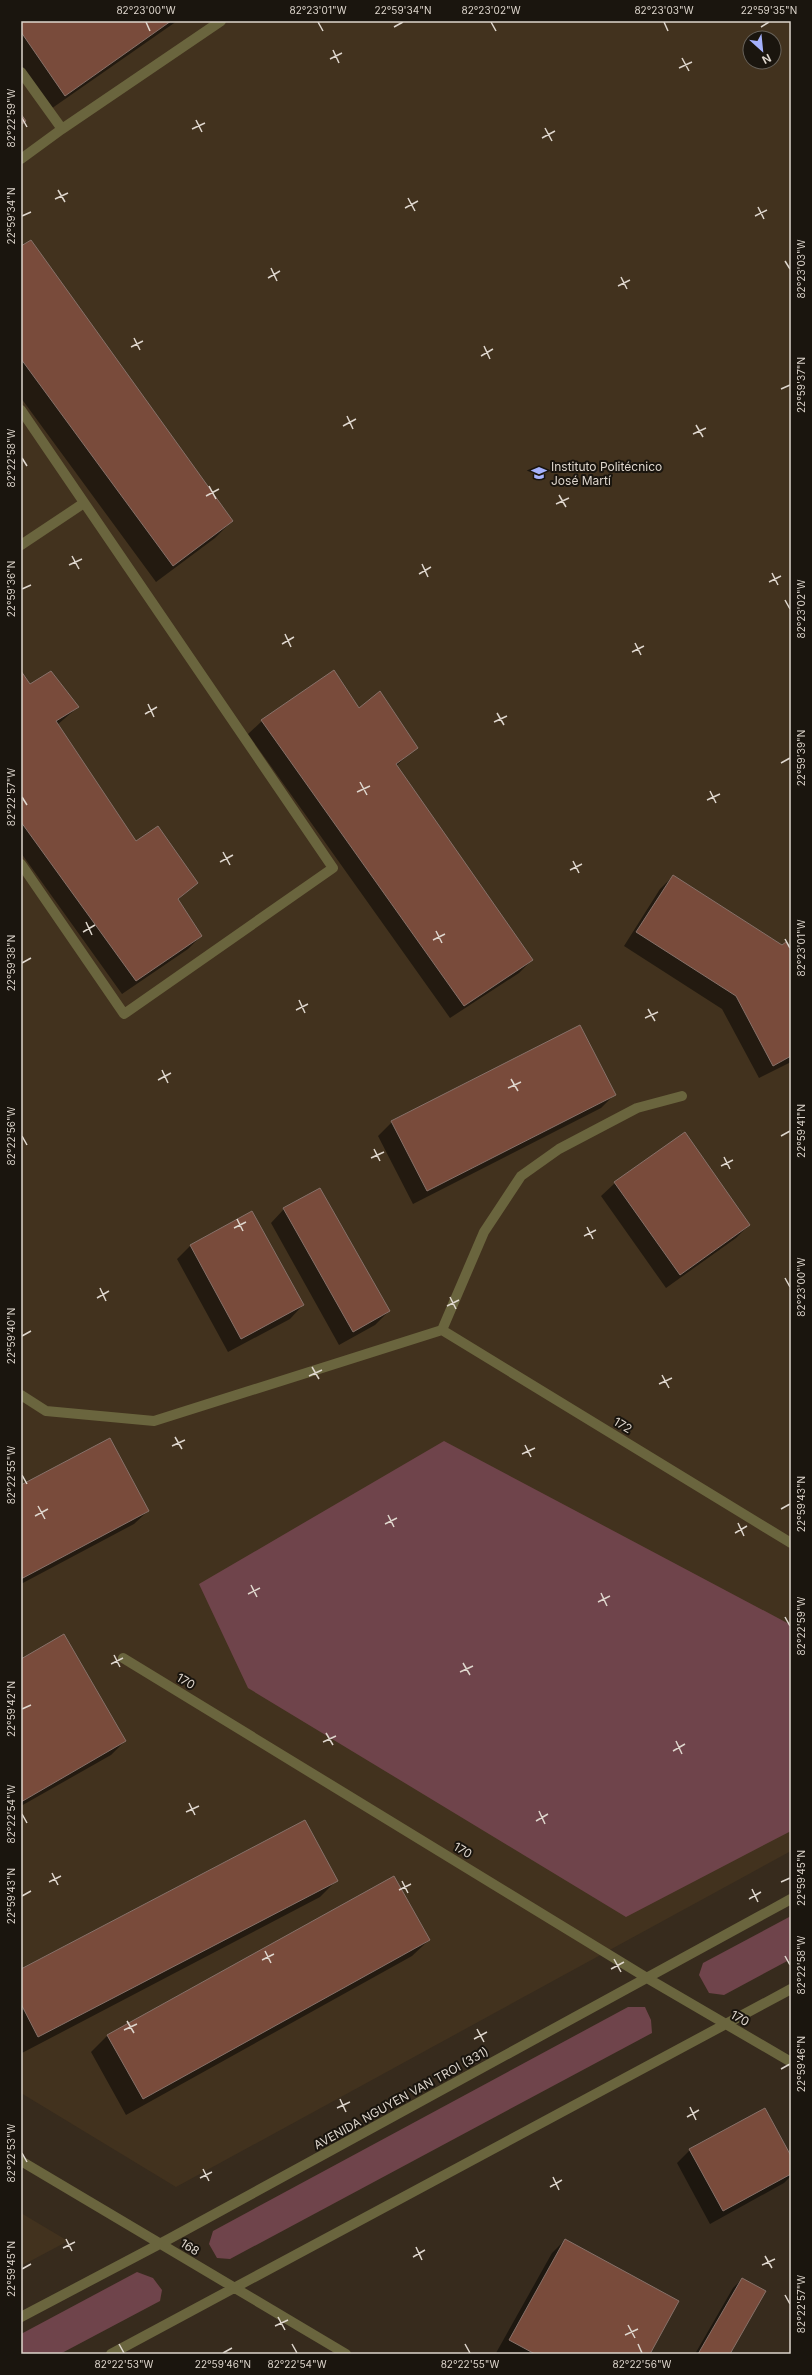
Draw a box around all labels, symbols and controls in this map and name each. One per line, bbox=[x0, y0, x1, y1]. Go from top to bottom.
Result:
text: 82°23'00"W bbox=[116, 4, 176, 16]
text: 82°23'01"W bbox=[289, 4, 347, 16]
text: 22°59'34"N bbox=[375, 4, 431, 16]
text: 82°23'02"W bbox=[461, 4, 521, 16]
text: 82°23'03"W bbox=[634, 4, 694, 16]
text: 22°59'35"N bbox=[741, 4, 797, 16]
north arrow bbox=[742, 30, 782, 70]
text: N bbox=[760, 51, 773, 67]
text: 82°22'59"W bbox=[5, 88, 17, 147]
text: 22°59'34"N bbox=[5, 188, 17, 244]
text: 82°23'03"W bbox=[795, 239, 807, 299]
text: 22°59'37"N bbox=[795, 357, 807, 413]
text: 82°22'58"W bbox=[5, 428, 17, 487]
place label: Instituto Politécnico José Martí bbox=[551, 459, 662, 488]
school or university icon: Instituto Politécnico José Martí bbox=[530, 464, 548, 482]
text: 22°59'36"N bbox=[5, 561, 17, 617]
text: 82°23'02"W bbox=[795, 579, 807, 639]
text: 22°59'39"N bbox=[795, 730, 807, 786]
text: 82°22'57"W bbox=[5, 768, 17, 826]
text: 82°23'01"W bbox=[795, 919, 807, 977]
text: 22°59'38"N bbox=[5, 935, 17, 991]
text: 22°59'41"N bbox=[795, 1104, 807, 1158]
text: 82°22'56"W bbox=[5, 1106, 17, 1165]
text: 82°23'00"W bbox=[795, 1257, 807, 1317]
text: 22°59'40"N bbox=[5, 1308, 17, 1364]
street label: 172 bbox=[611, 1414, 635, 1436]
text: 82°22'55"W bbox=[5, 1446, 17, 1504]
text: 22°59'43"N bbox=[795, 1476, 807, 1532]
text: 82°22'59"W bbox=[795, 1596, 807, 1655]
street label: 170 bbox=[174, 1670, 198, 1692]
text: 22°59'42"N bbox=[5, 1681, 17, 1737]
text: 82°22'54"W bbox=[5, 1784, 17, 1844]
street label: 170 bbox=[451, 1839, 475, 1861]
text: 22°59'45"N bbox=[795, 1850, 807, 1906]
text: 22°59'43"N bbox=[5, 1868, 17, 1924]
text: 82°22'58"W bbox=[795, 1935, 807, 1994]
street label: 170 bbox=[728, 2007, 752, 2029]
text: 22°59'46"N bbox=[795, 2036, 807, 2092]
street label: AVENIDA NGUYEN VAN TROI (331) bbox=[311, 2044, 491, 2152]
text: 82°22'53"W bbox=[5, 2123, 17, 2182]
street label: 168 bbox=[178, 2235, 202, 2259]
text: 22°59'45"N bbox=[5, 2241, 17, 2297]
text: 82°22'57"W bbox=[795, 2275, 807, 2333]
text: 82°22'53"W bbox=[95, 2358, 154, 2370]
text: 22°59'46"N bbox=[195, 2358, 251, 2370]
text: 82°22'54"W bbox=[267, 2358, 327, 2370]
text: 82°22'55"W bbox=[441, 2358, 499, 2370]
text: 82°22'56"W bbox=[613, 2358, 672, 2370]

